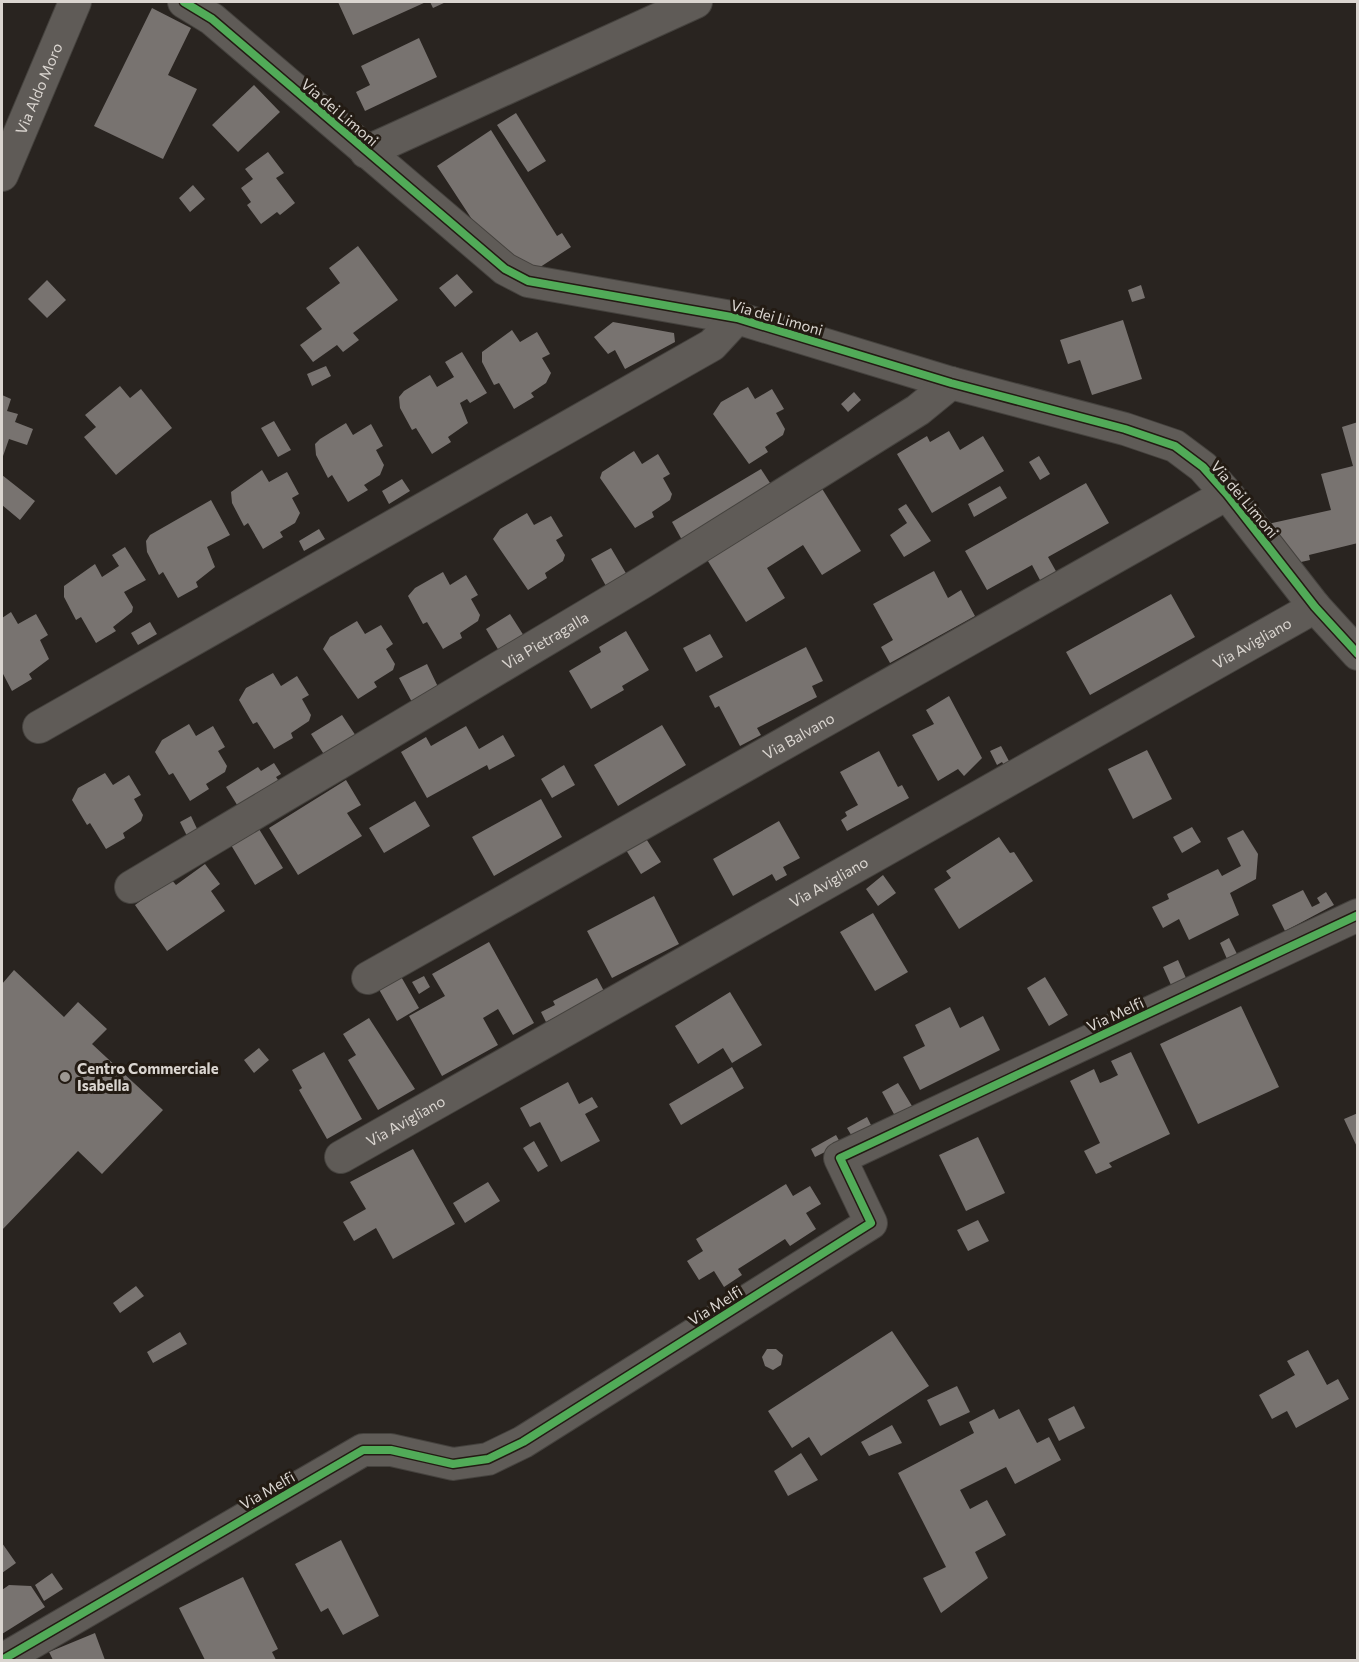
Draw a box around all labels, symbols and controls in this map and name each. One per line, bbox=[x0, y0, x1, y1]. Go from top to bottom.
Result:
street label: Via Aldo Moro bbox=[11, 40, 66, 137]
street label: Via dei Limoni bbox=[298, 75, 382, 149]
street label: Via dei Limoni bbox=[729, 295, 825, 339]
street label: Via dei Limoni bbox=[1208, 457, 1282, 541]
street label: Via Pietragalla bbox=[499, 608, 591, 673]
street label: Via Avigliano bbox=[1209, 613, 1294, 672]
street label: Via Balvano bbox=[759, 708, 837, 763]
street label: Via Avigliano bbox=[786, 852, 871, 911]
street label: Via Melfi bbox=[1084, 993, 1146, 1035]
place label: Centro Commerciale Isabella bbox=[77, 1059, 219, 1094]
marker: Centro Commerciale Isabella bbox=[58, 1070, 72, 1084]
street label: Via Avigliano bbox=[363, 1091, 448, 1150]
street label: Via Melfi bbox=[684, 1281, 746, 1329]
street label: Via Melfi bbox=[236, 1467, 298, 1513]

